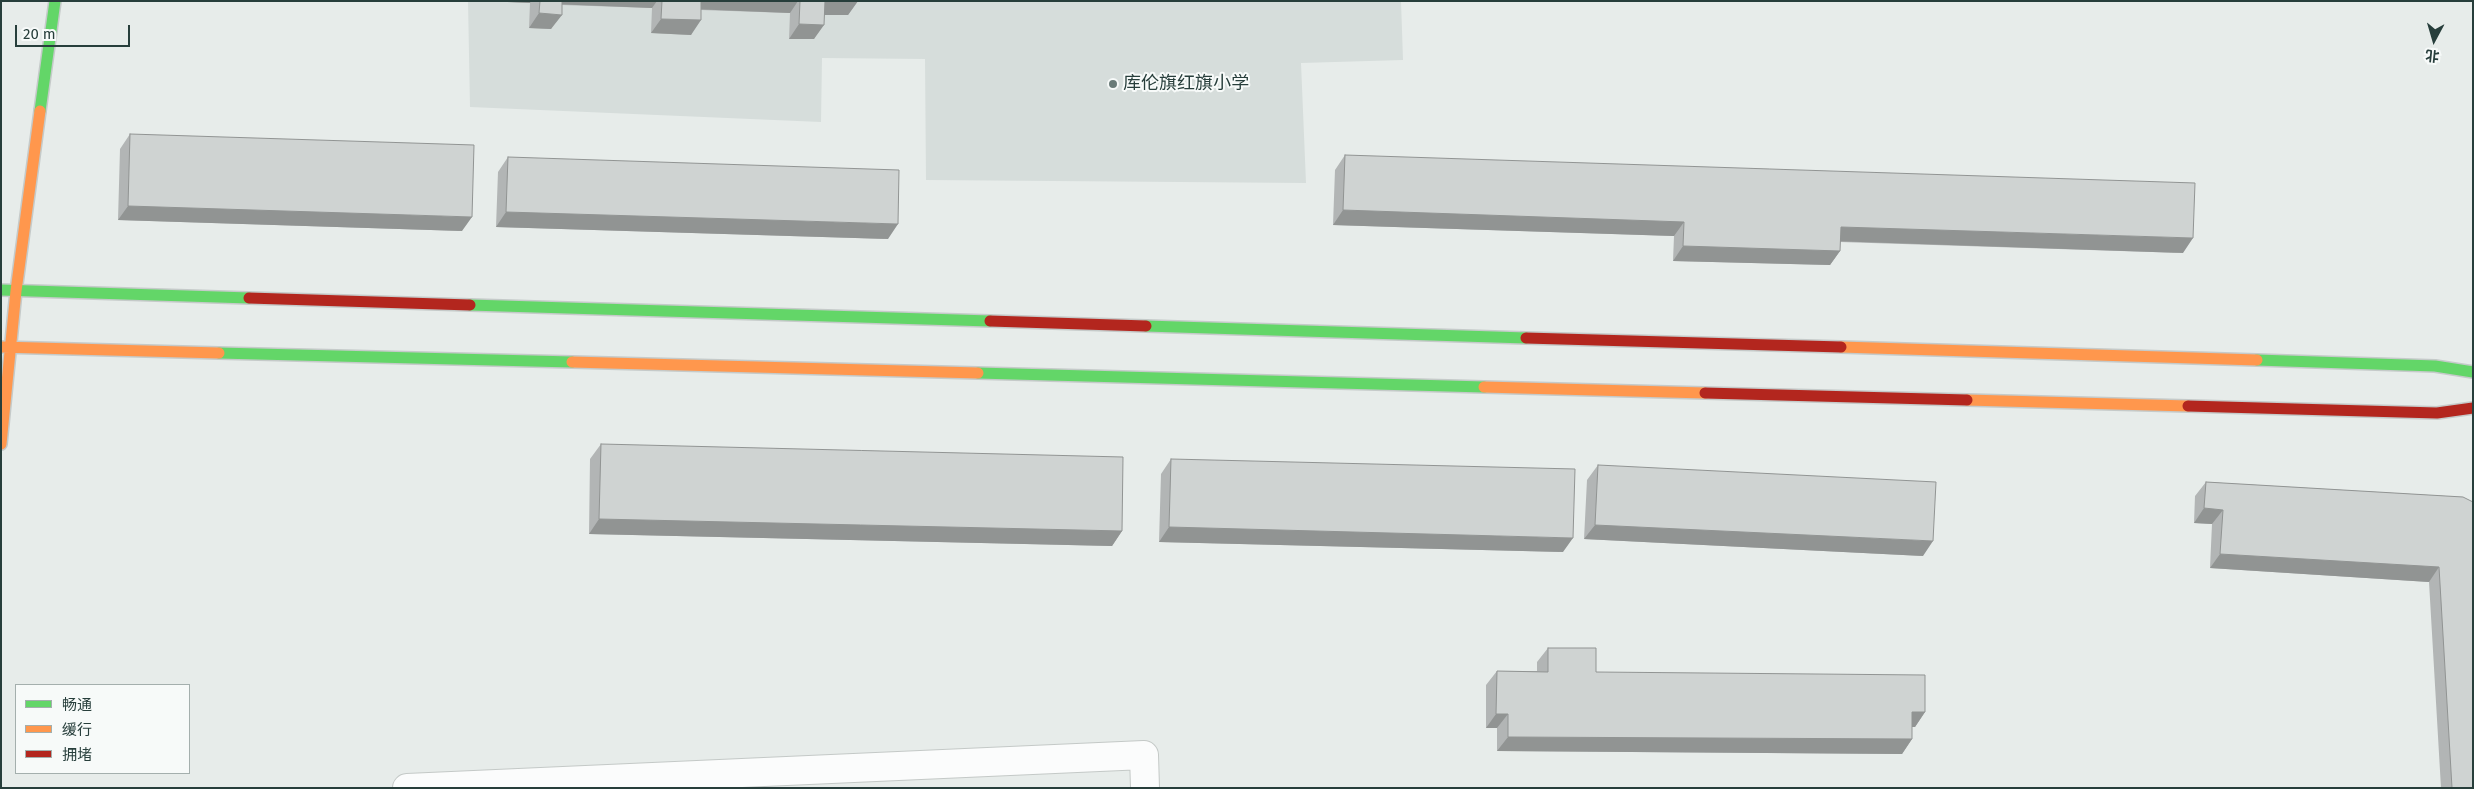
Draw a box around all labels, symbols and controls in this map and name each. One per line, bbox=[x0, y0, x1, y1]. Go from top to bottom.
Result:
scale bar bbox=[18, 15, 132, 47]
north arrow bbox=[2409, 15, 2459, 65]
text: 20 m bbox=[23, 25, 56, 43]
text: 北 bbox=[2425, 46, 2440, 65]
place label: 库伦旗红旗小学 bbox=[1123, 73, 1249, 95]
marker: 库伦旗红旗小学 bbox=[1107, 78, 1119, 90]
legend bbox=[15, 684, 190, 774]
text: 畅通 bbox=[62, 696, 92, 714]
text: 缓行 bbox=[62, 721, 92, 739]
text: 拥堵 bbox=[62, 746, 92, 764]

